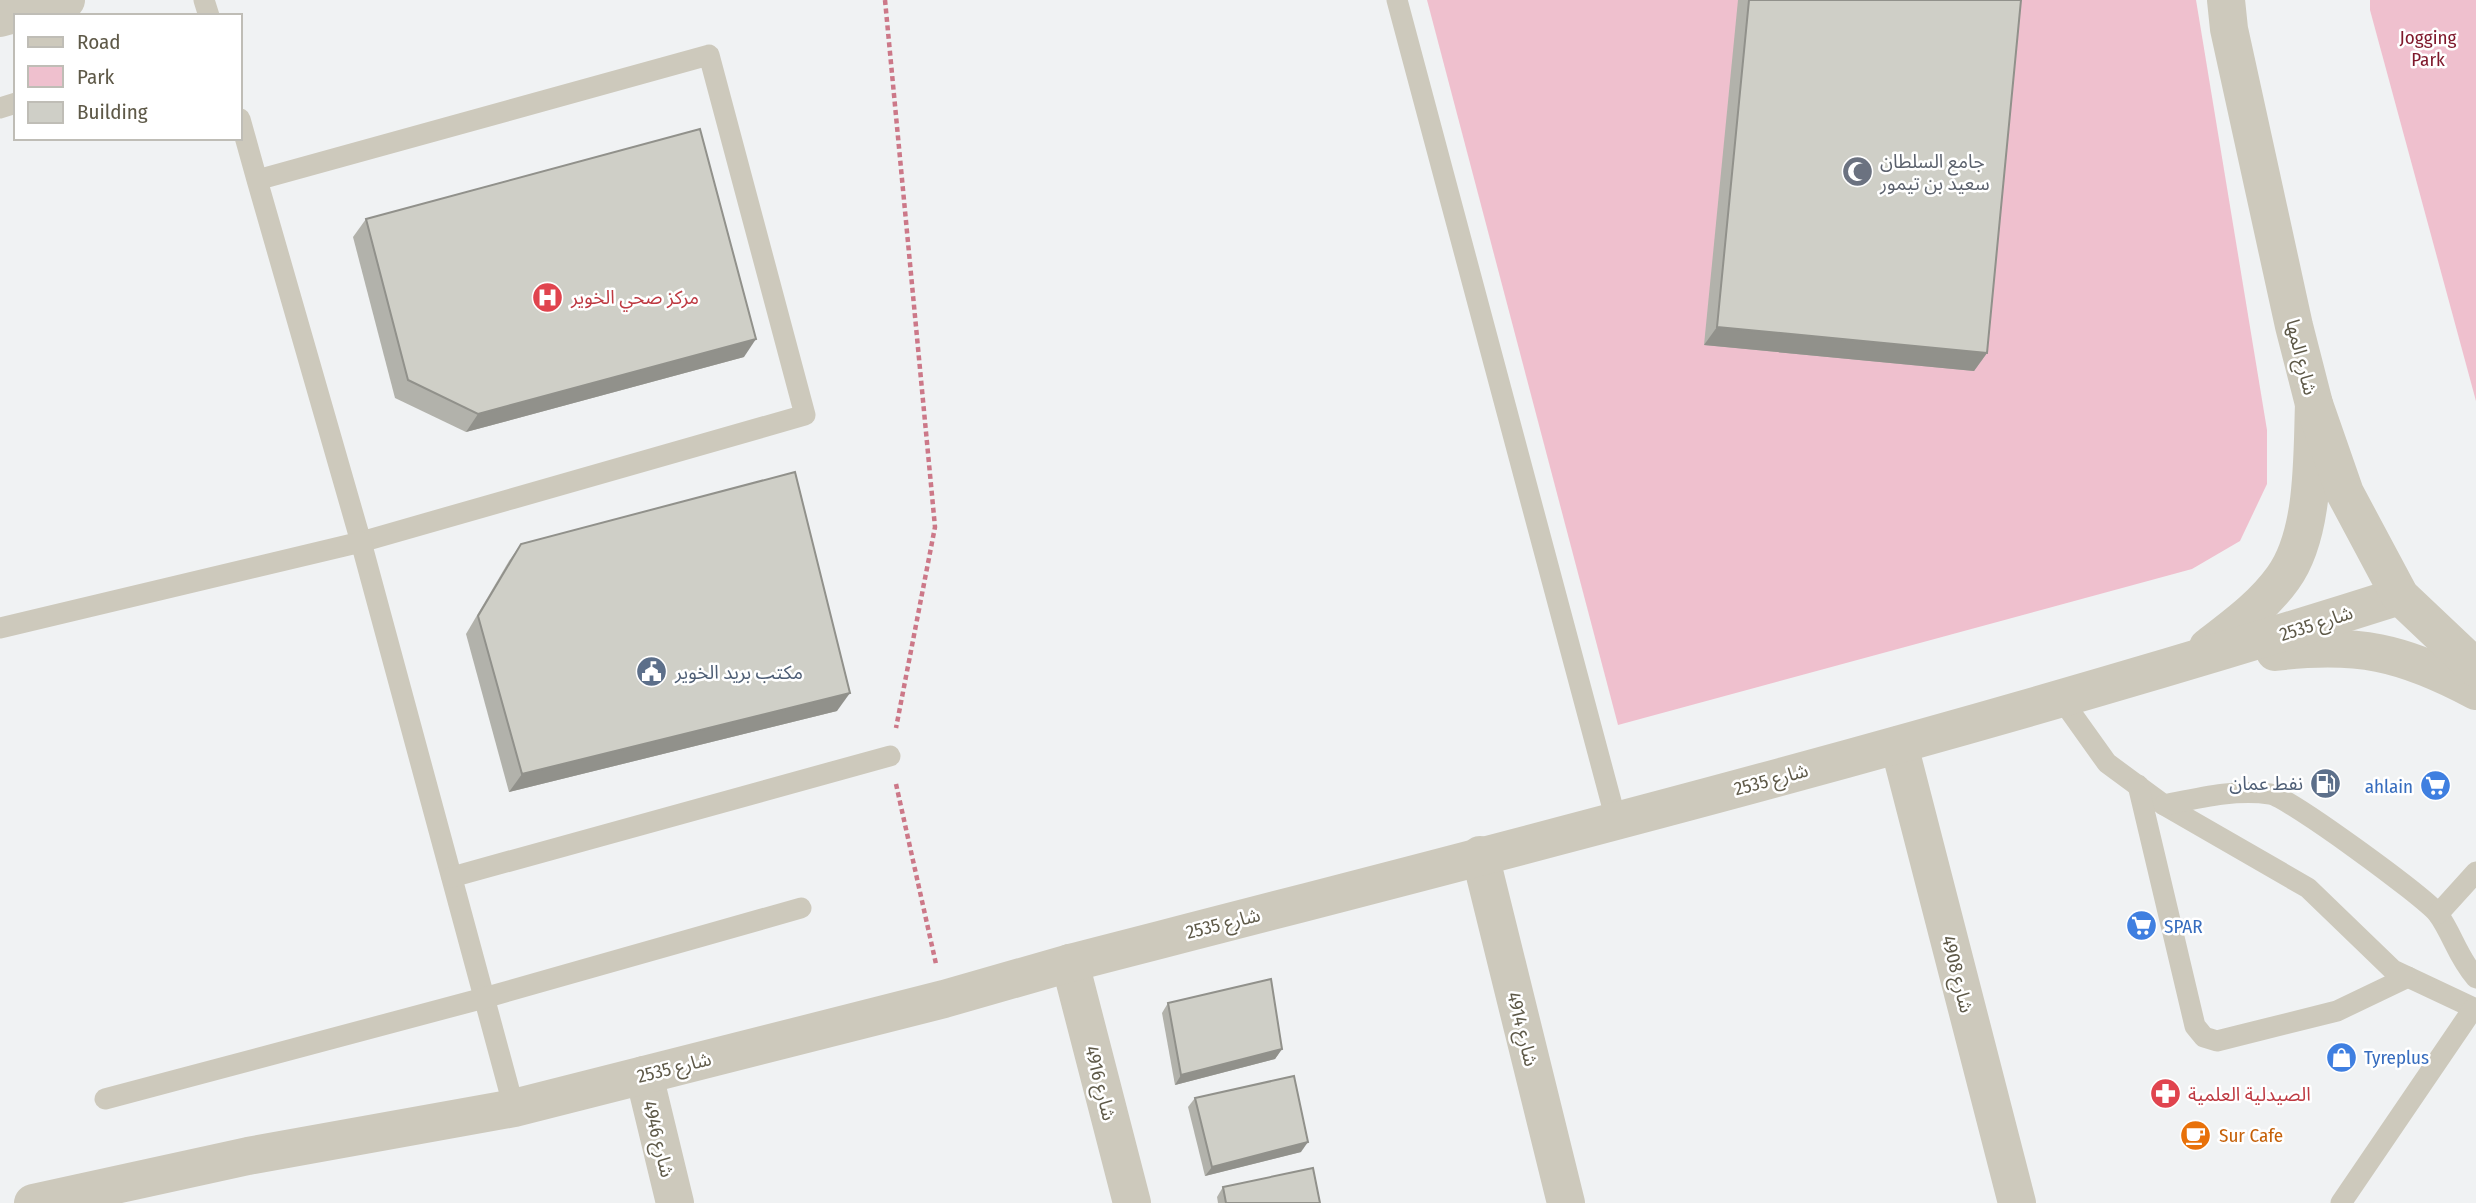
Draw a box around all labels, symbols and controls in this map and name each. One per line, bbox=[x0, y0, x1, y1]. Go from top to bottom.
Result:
legend bbox=[14, 14, 242, 140]
park label: Jogging Park bbox=[2400, 26, 2456, 71]
text: Road bbox=[77, 29, 121, 55]
text: Park bbox=[77, 64, 115, 90]
text: Building bbox=[77, 99, 148, 125]
place label: جامع السلطان سعيد بن تيمور bbox=[1879, 150, 1990, 195]
mosque icon: جامع السلطان سعيد بن تيمور bbox=[1840, 155, 1874, 189]
hospital icon: مركز صحي الخوير bbox=[531, 280, 565, 314]
place label: مركز صحي الخوير bbox=[570, 286, 699, 312]
street label: شارع المها bbox=[2279, 317, 2322, 398]
street label: 2535 شارع bbox=[2277, 601, 2356, 648]
public building icon: مكتب بريد الخوير bbox=[635, 655, 669, 689]
place label: مكتب بريد الخوير bbox=[674, 661, 803, 684]
street label: 2535 شارع bbox=[1732, 759, 1811, 802]
fuel station icon: نفط عمان bbox=[2309, 766, 2343, 800]
supermarket icon: ahlain bbox=[2419, 769, 2453, 803]
place label: نفط عمان bbox=[2229, 772, 2303, 795]
place label: ahlain bbox=[2365, 775, 2413, 798]
street label: 2535 شارع bbox=[1184, 903, 1263, 946]
supermarket icon: SPAR bbox=[2124, 909, 2158, 943]
place label: SPAR bbox=[2164, 915, 2203, 938]
street label: 4908 شارع bbox=[1935, 933, 1978, 1016]
street label: 4914 شارع bbox=[1500, 990, 1543, 1069]
shop icon: Tyreplus bbox=[2324, 1040, 2358, 1074]
street label: 4916 شارع bbox=[1078, 1043, 1121, 1123]
place label: Tyreplus bbox=[2364, 1046, 2429, 1069]
street label: 2535 شارع bbox=[635, 1047, 714, 1090]
pharmacy icon: الصيدلية العلمية bbox=[2148, 1077, 2182, 1111]
place label: الصيدلية العلمية bbox=[2188, 1083, 2311, 1106]
street label: 4946 شارع bbox=[636, 1098, 679, 1180]
cafe icon: Sur Cafe bbox=[2179, 1118, 2213, 1152]
place label: Sur Cafe bbox=[2219, 1124, 2283, 1147]

